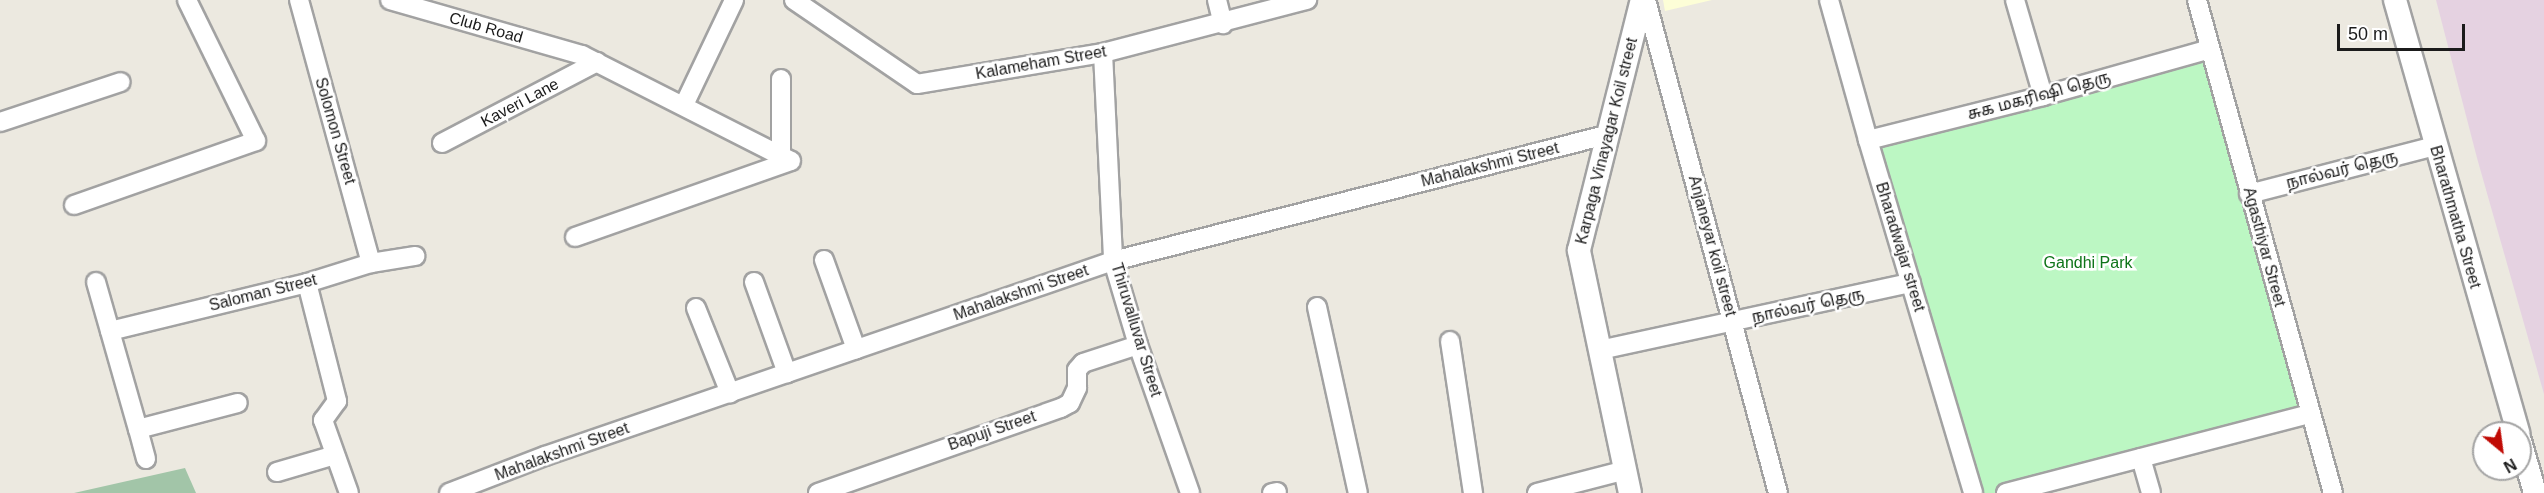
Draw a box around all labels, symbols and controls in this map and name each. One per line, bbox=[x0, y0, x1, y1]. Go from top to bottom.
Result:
street label: Club Road bbox=[447, 8, 525, 48]
scale bar bbox=[2340, 12, 2468, 50]
text: 50 m bbox=[2348, 24, 2388, 44]
street label: Karpaga Vinayagar Koil street bbox=[1572, 36, 1642, 246]
street label: Kalameham Street bbox=[974, 42, 1108, 84]
street label: சுக மகரிஷி தெரு bbox=[1965, 68, 2113, 124]
street label: Kaveri Lane bbox=[478, 74, 562, 132]
street label: Solomon Street bbox=[311, 75, 359, 187]
street label: Mahalakshmi Street bbox=[1419, 139, 1561, 191]
street label: Bharathmatha Street bbox=[2425, 143, 2485, 291]
street label: நால்வர் தெரு bbox=[2284, 147, 2400, 193]
street label: Anjaneyar koil street bbox=[1684, 174, 1740, 318]
street label: Bharadwajar street bbox=[1871, 180, 1929, 314]
street label: Agasthiyar Street bbox=[2239, 185, 2289, 309]
park label: Gandhi Park bbox=[2044, 253, 2132, 273]
street label: Mahalakshmi Street bbox=[951, 261, 1091, 325]
street label: Thiruvalluvar Street bbox=[1107, 261, 1165, 399]
street label: Saloman Street bbox=[207, 270, 319, 316]
street label: நால்வர் தெரு bbox=[1750, 285, 1866, 327]
street label: Bapuji Street bbox=[946, 407, 1038, 455]
street label: Mahalakshmi Street bbox=[492, 419, 632, 485]
north arrow bbox=[2472, 421, 2532, 481]
text: N bbox=[2501, 455, 2519, 476]

